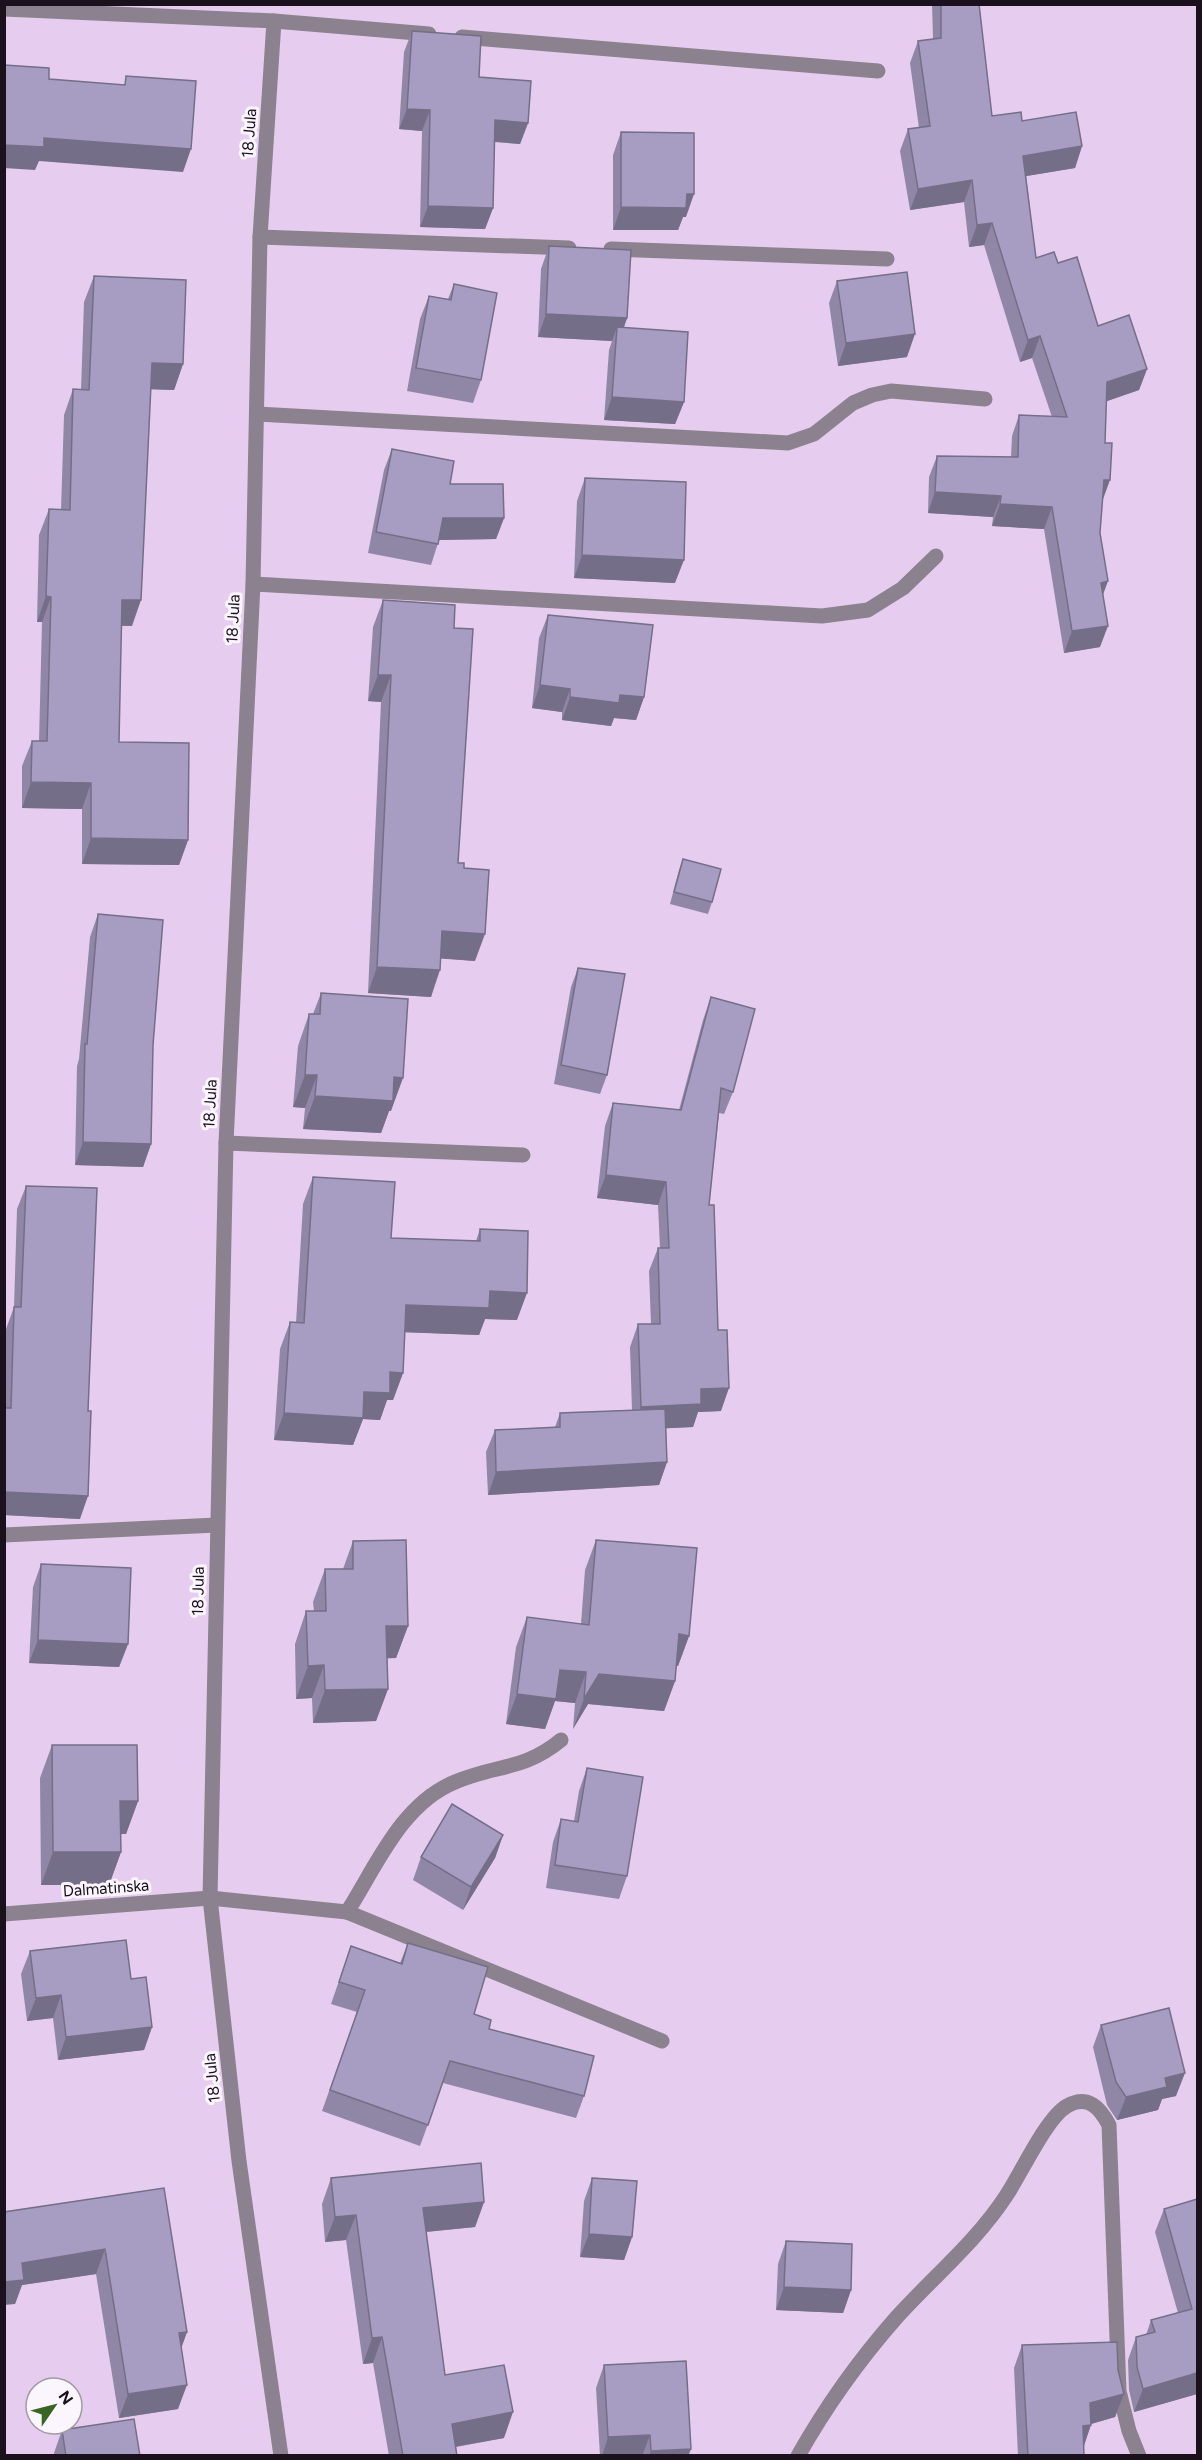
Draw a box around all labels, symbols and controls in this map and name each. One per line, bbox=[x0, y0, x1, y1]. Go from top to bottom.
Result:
street label: 18 Jula bbox=[238, 108, 260, 158]
street label: 18 Jula bbox=[222, 594, 244, 644]
street label: 18 Jula bbox=[199, 1079, 221, 1129]
street label: 18 Jula bbox=[188, 1566, 208, 1616]
street label: Dalmatinska bbox=[62, 1876, 150, 1900]
street label: 18 Jula bbox=[200, 2053, 224, 2103]
north arrow bbox=[24, 2376, 84, 2436]
text: N bbox=[55, 2387, 77, 2408]

